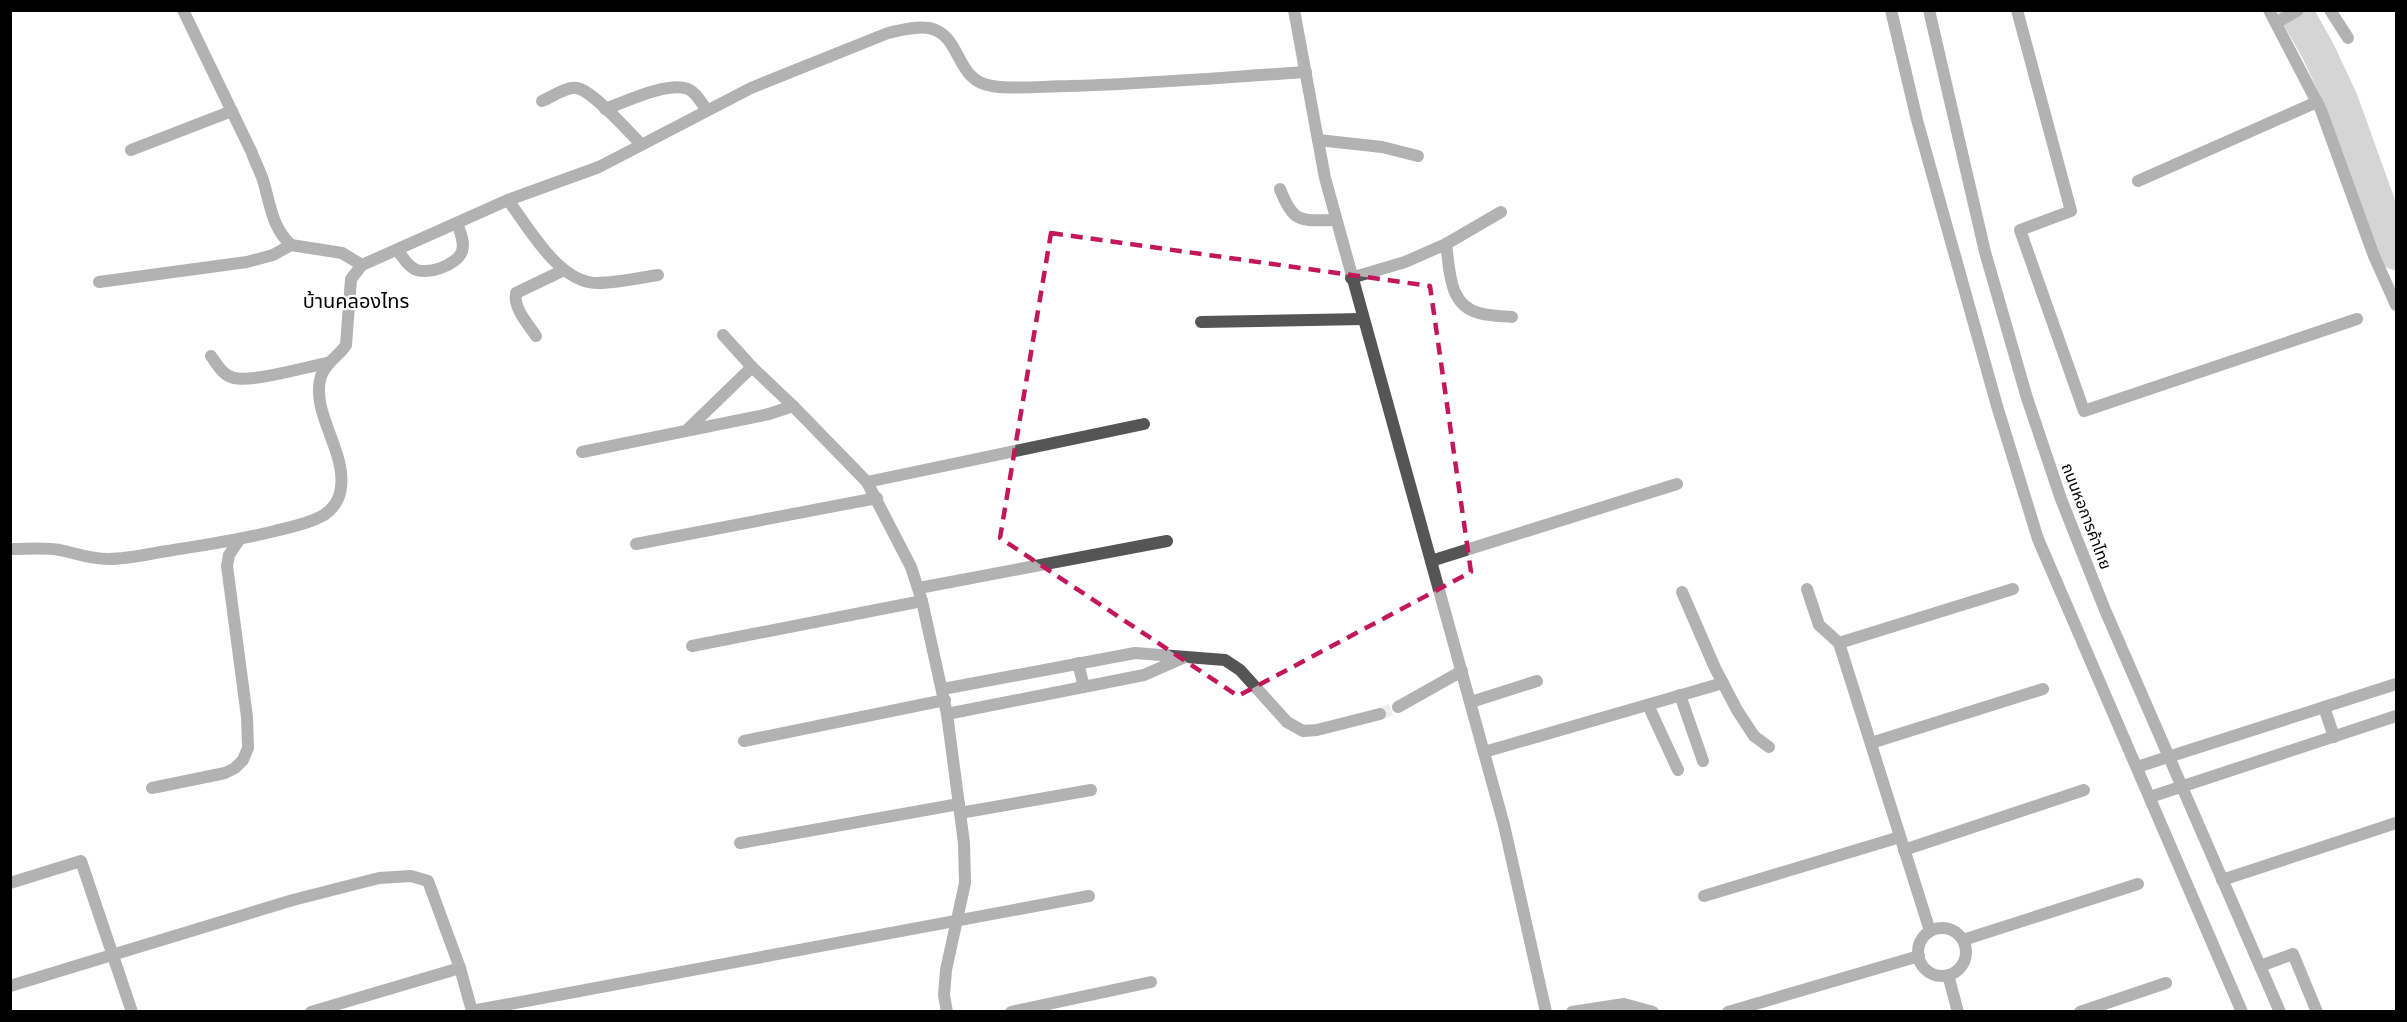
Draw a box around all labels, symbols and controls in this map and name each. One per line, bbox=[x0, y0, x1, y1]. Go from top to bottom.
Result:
district label: บ้านคลองไทร bbox=[303, 288, 409, 313]
street label: ถนนหอการค้าไทย bbox=[2058, 460, 2116, 572]

